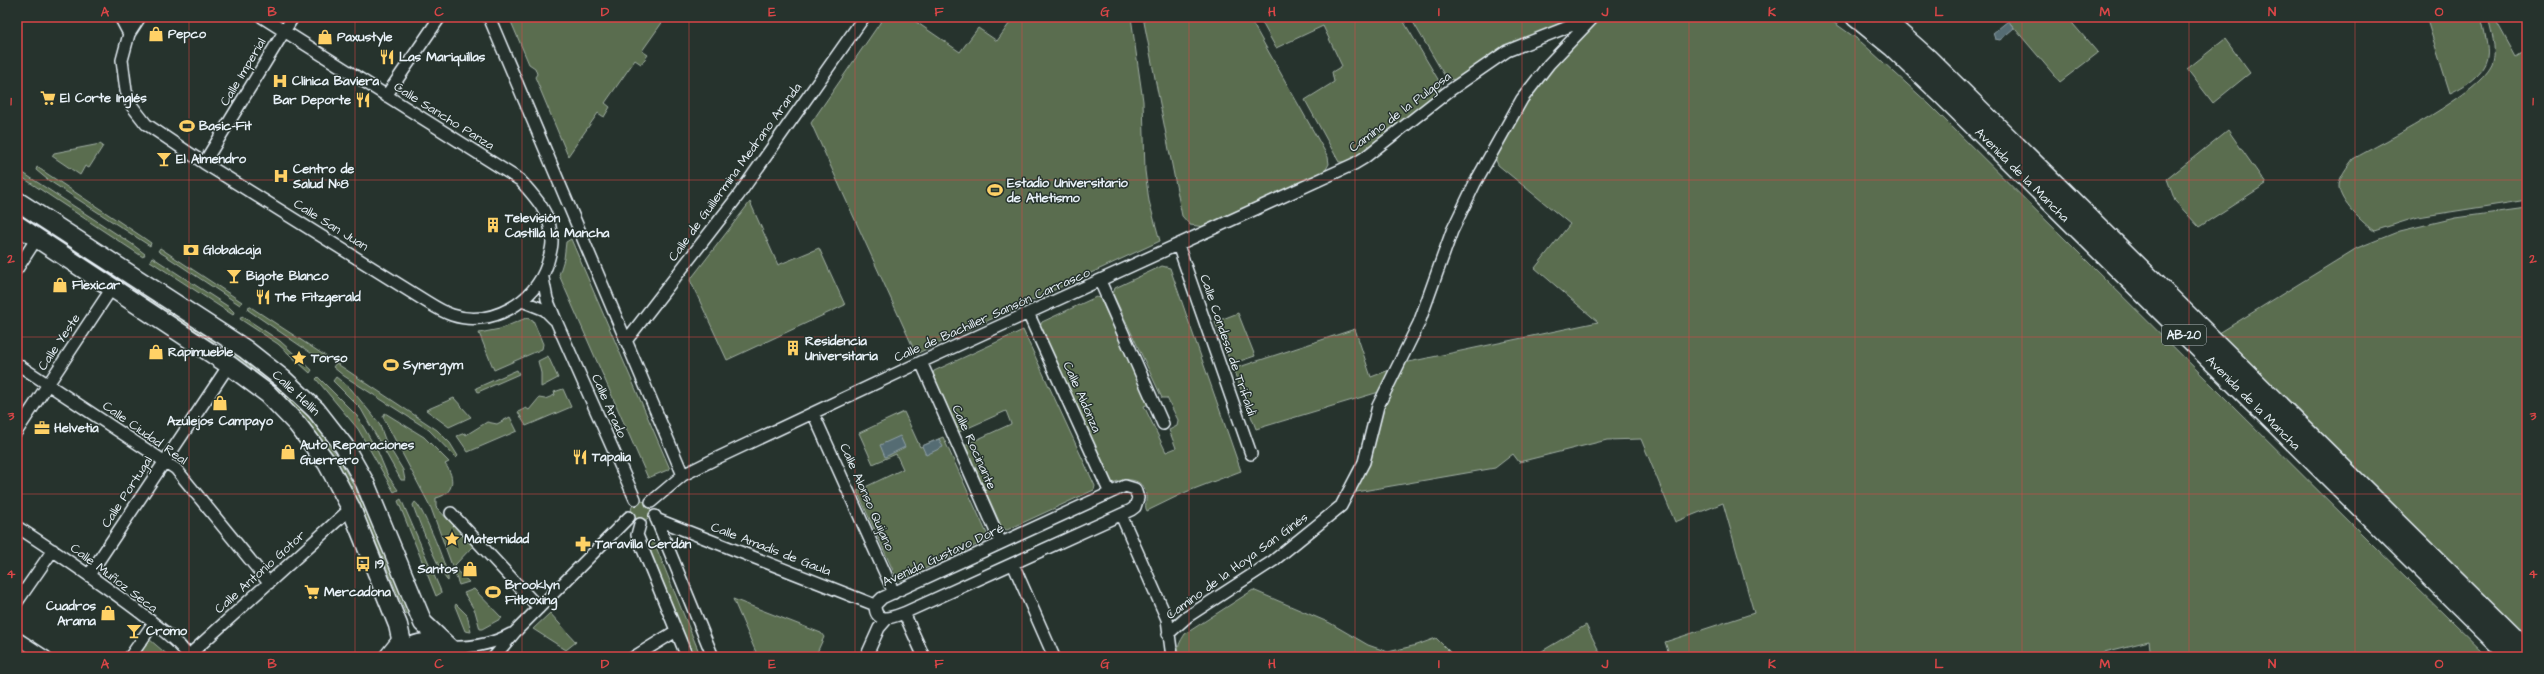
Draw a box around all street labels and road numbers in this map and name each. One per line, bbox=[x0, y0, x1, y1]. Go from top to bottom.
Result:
street label: Calle Imperial bbox=[216, 35, 270, 109]
street label: Camino de la Pulgosa bbox=[1345, 67, 1456, 157]
street label: Calle Sancho Panza bbox=[390, 78, 498, 154]
street label: Calle de Guillermina Medrano Aranda bbox=[664, 79, 806, 265]
street label: Avenida de la Mancha bbox=[1971, 124, 2074, 227]
street label: Calle San Juan bbox=[290, 195, 372, 256]
street label: Calle de Bachiller Sansón Carrasco bbox=[891, 263, 1094, 367]
street label: Calle Condesa de Trifaldi bbox=[1195, 272, 1261, 418]
street label: Calle Yeste bbox=[33, 310, 85, 374]
road number: AB-20 bbox=[2162, 325, 2206, 345]
street label: Avenida de la Mancha bbox=[2202, 352, 2305, 455]
street label: Calle Aldonza bbox=[1058, 359, 1106, 436]
street label: Calle Hellín bbox=[268, 366, 324, 420]
street label: Calle Arado bbox=[587, 371, 631, 441]
street label: Calle Ciudad Real bbox=[99, 397, 191, 469]
street label: Calle Rocinante bbox=[947, 402, 1001, 492]
street label: Calle Alonso Quijano bbox=[835, 440, 899, 554]
street label: Calle Portugal bbox=[97, 453, 158, 532]
street label: Camino de la Hoya San Ginés bbox=[1162, 508, 1313, 625]
street label: Calle Amadís de Gaula bbox=[708, 518, 834, 580]
street label: Avenida Gustavo Doré bbox=[879, 519, 1007, 591]
street label: Calle Antonio Gotor bbox=[211, 526, 309, 618]
street label: Calle Muñoz Seca bbox=[67, 539, 162, 617]

